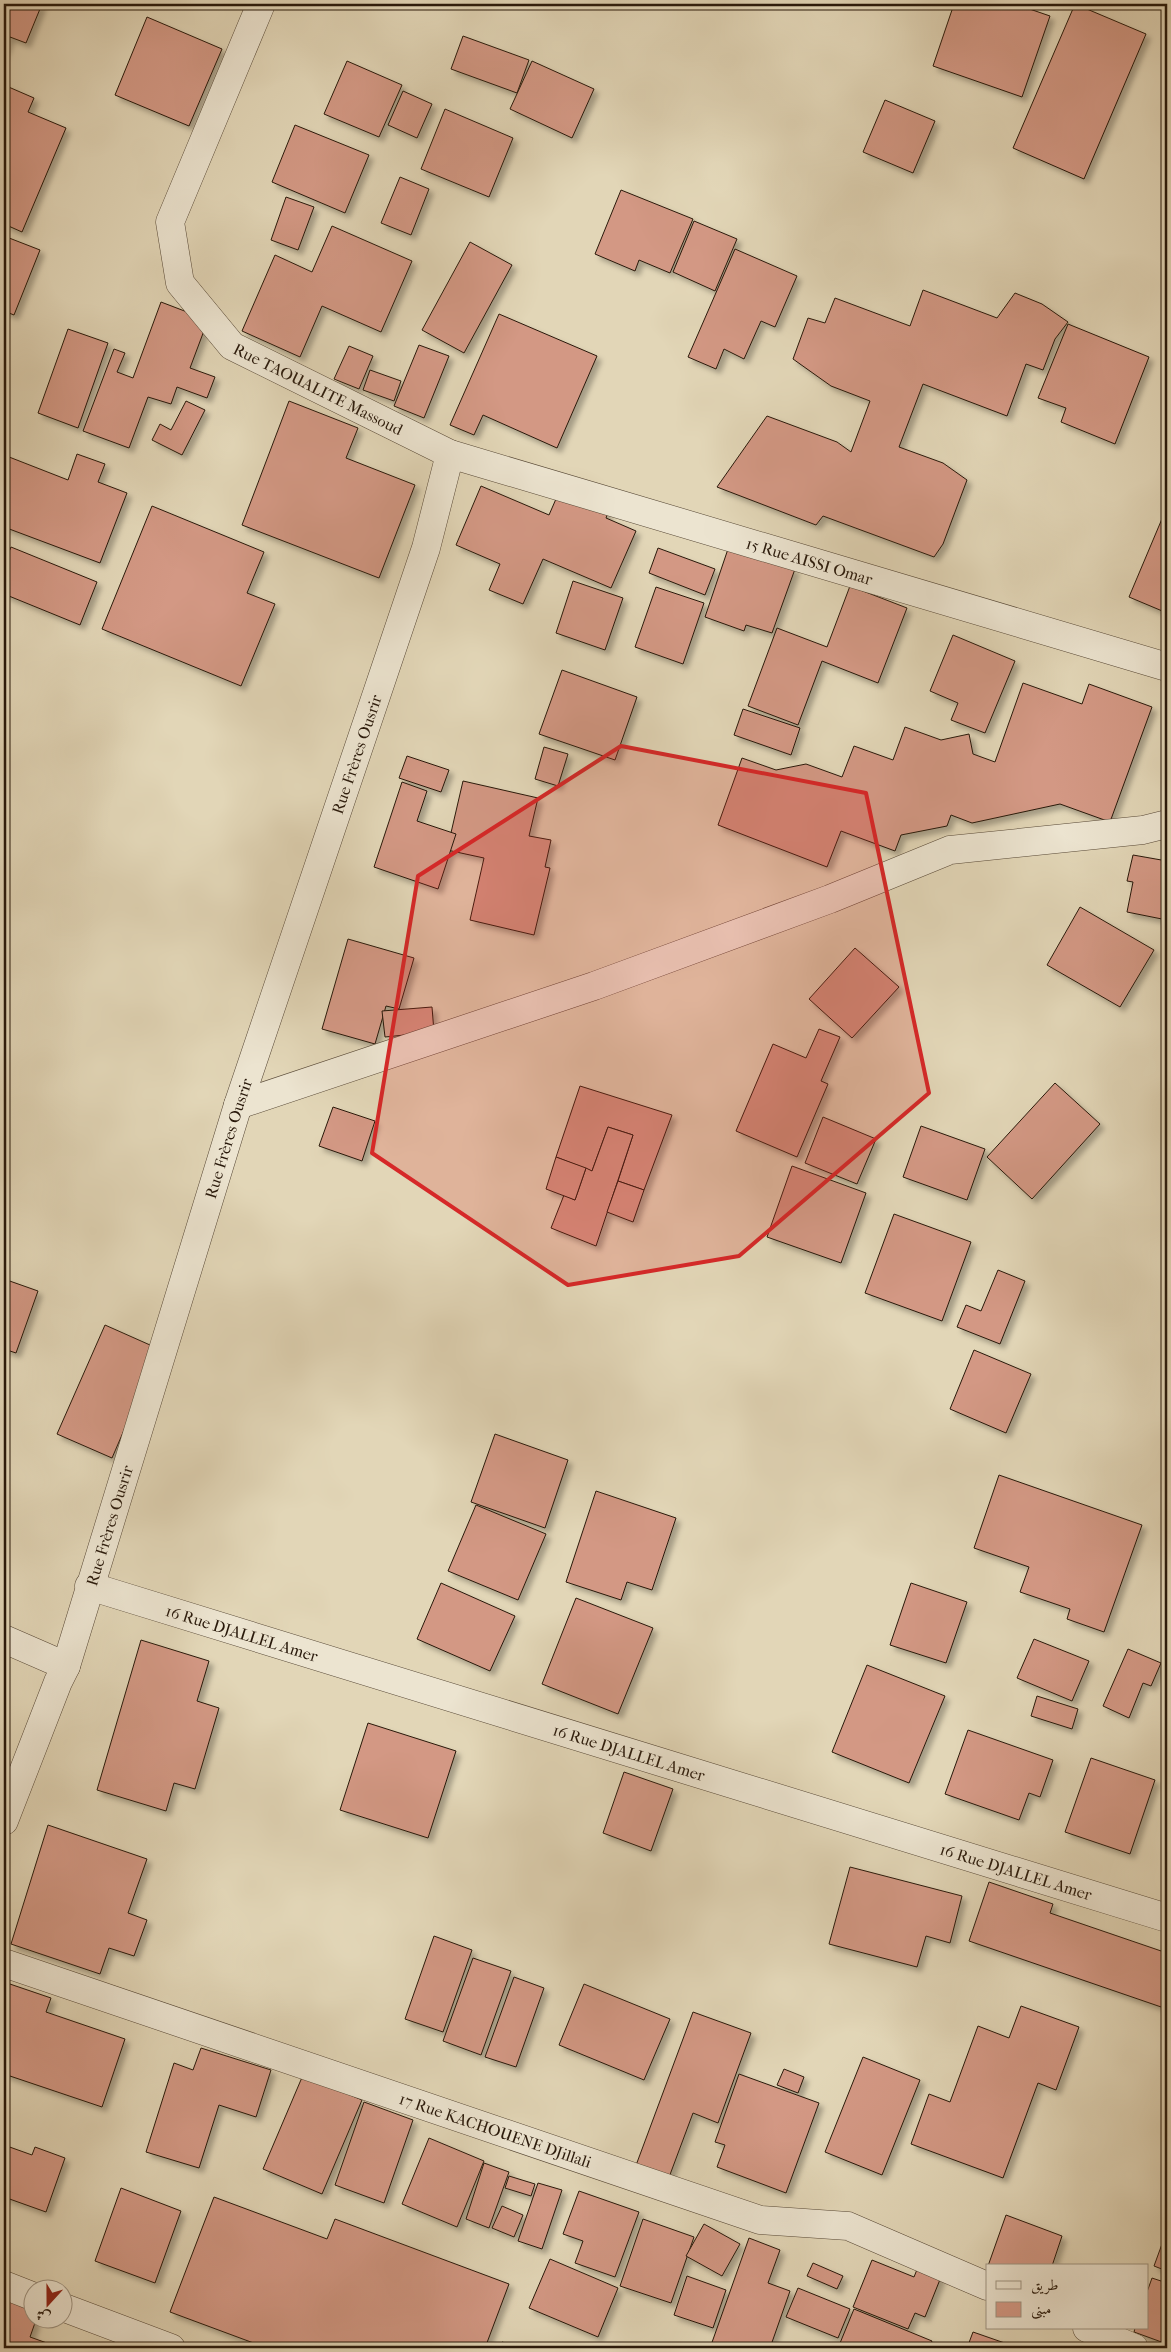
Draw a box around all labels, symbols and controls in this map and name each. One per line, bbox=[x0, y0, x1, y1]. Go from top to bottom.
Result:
street label: Rue TAOUALITE Massoud bbox=[230, 339, 406, 439]
street label: 15 Rue AISSI Omar bbox=[744, 534, 875, 589]
street label: Rue Frères Ousrir bbox=[328, 692, 386, 817]
street label: Rue Frères Ousrir bbox=[201, 1076, 256, 1201]
street label: Rue Frères Ousrir bbox=[82, 1463, 137, 1588]
street label: 16 Rue DJALLEL Amer bbox=[163, 1601, 320, 1666]
street label: 16 Rue DJALLEL Amer bbox=[550, 1720, 707, 1785]
street label: 16 Rue DJALLEL Amer bbox=[938, 1840, 1094, 1904]
street label: 17 Rue KACHOUENE DJillali bbox=[397, 2089, 594, 2172]
legend bbox=[986, 2264, 1148, 2330]
text: طريق bbox=[1031, 2276, 1058, 2295]
north arrow bbox=[22, 2280, 72, 2330]
text: مبنى bbox=[1031, 2300, 1051, 2320]
text: ش bbox=[34, 2305, 53, 2326]

